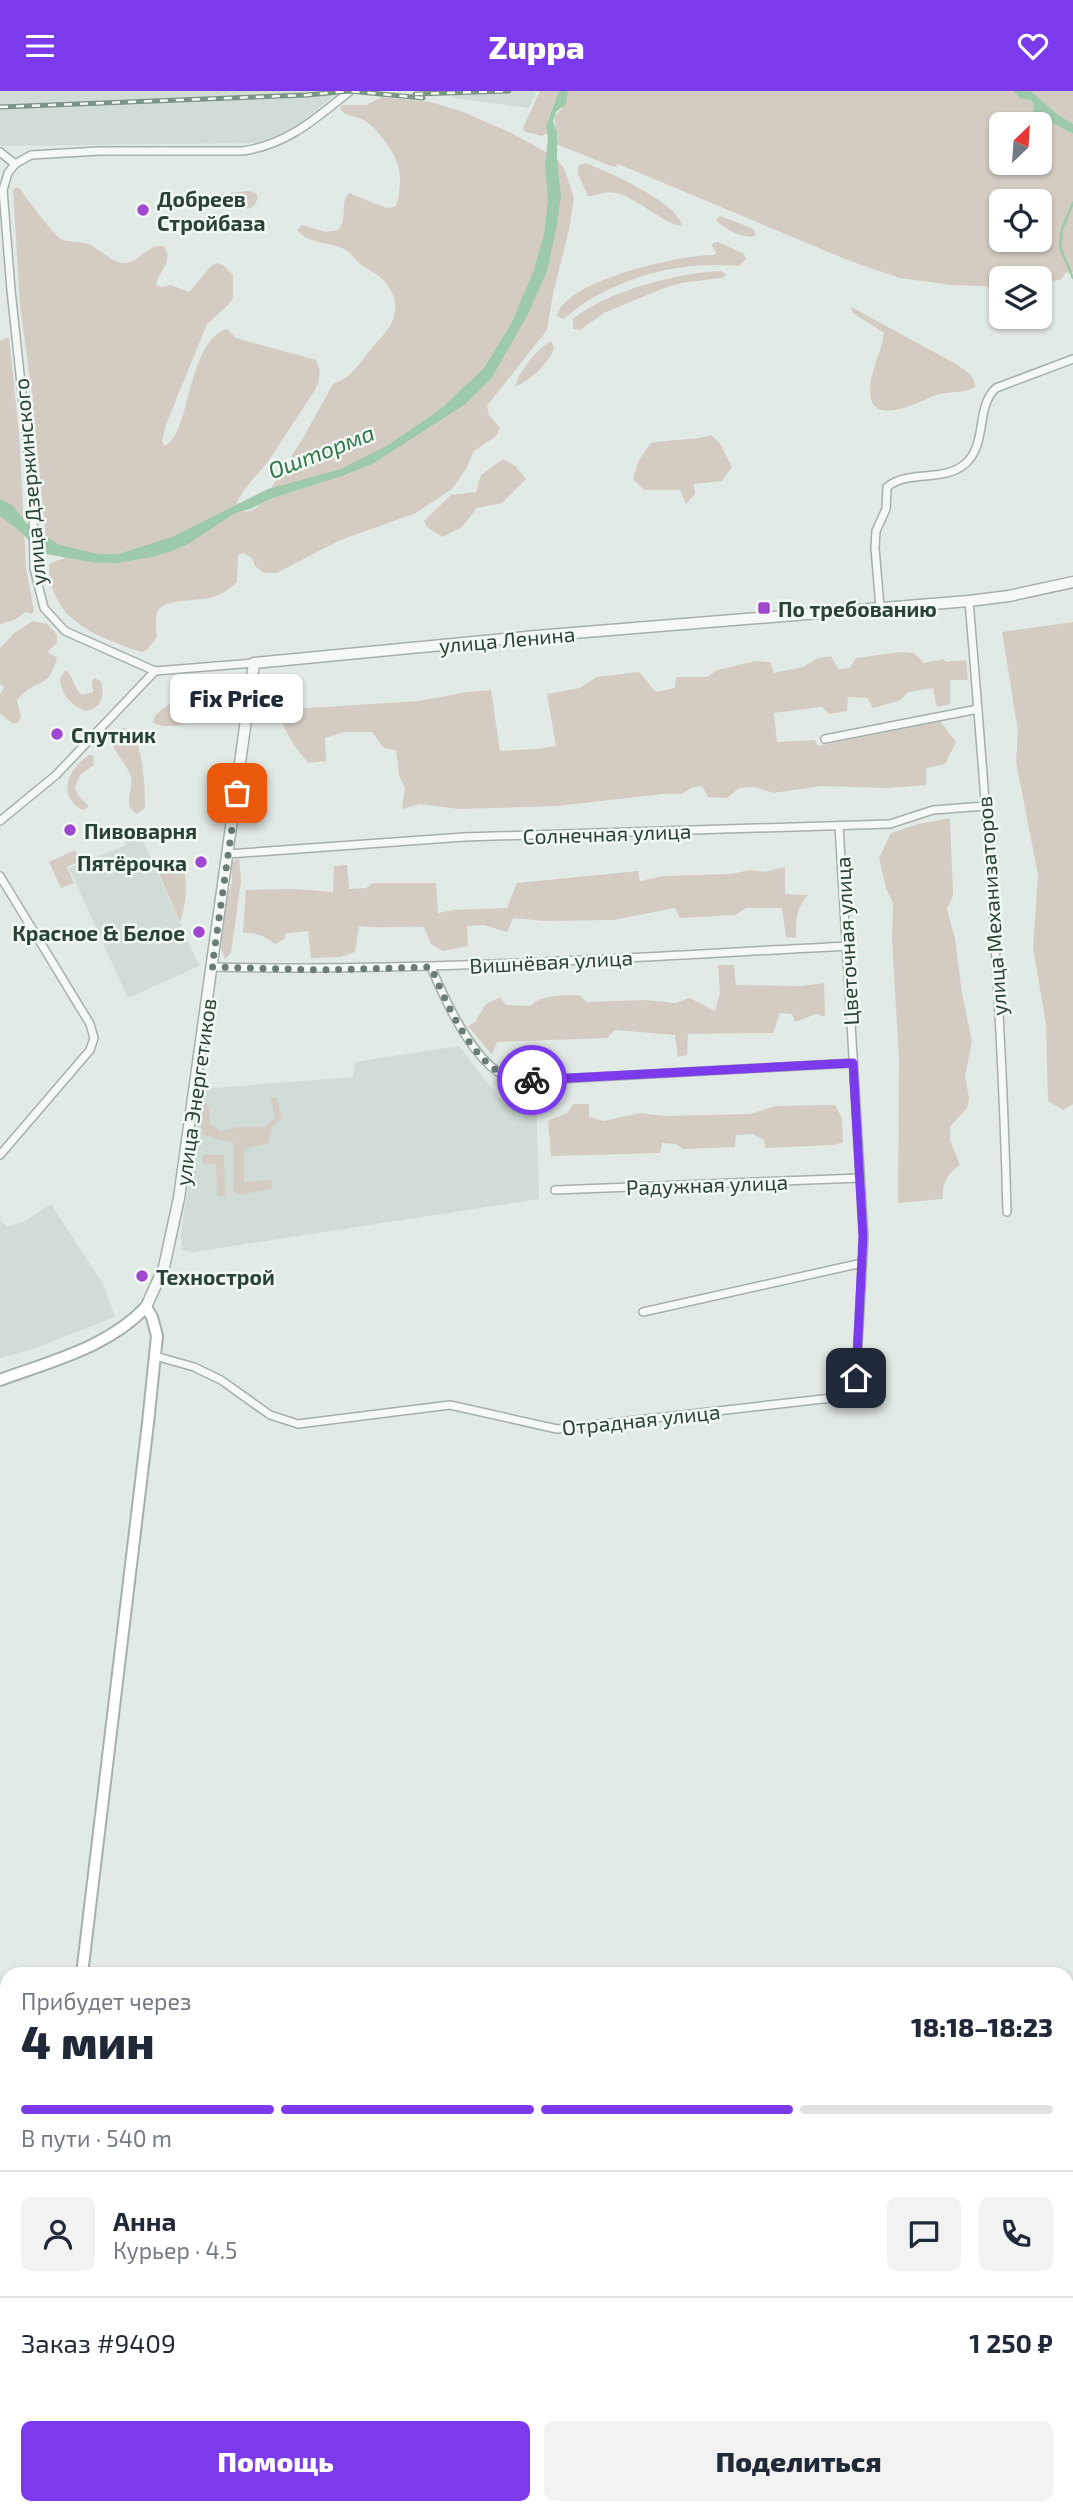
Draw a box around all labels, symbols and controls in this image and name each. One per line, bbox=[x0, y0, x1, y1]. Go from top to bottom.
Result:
icon: menu bbox=[21, 27, 59, 65]
text: Zuppa bbox=[488, 27, 585, 65]
icon: heart bbox=[1014, 27, 1052, 65]
north arrow bbox=[989, 112, 1052, 175]
map controls bbox=[989, 112, 1052, 329]
place label: Добреев Стройбаза bbox=[157, 186, 265, 235]
button: locate bbox=[989, 189, 1052, 252]
marker: Добреев Стройбаза bbox=[135, 202, 151, 218]
button: layers bbox=[989, 266, 1052, 329]
street label: улица Дзержинского bbox=[7, 377, 52, 587]
water label: Ошторма bbox=[264, 418, 378, 484]
place label: По требованию bbox=[778, 596, 937, 621]
marker: По требованию bbox=[756, 600, 772, 616]
street label: улица Ленина bbox=[438, 621, 576, 658]
callout: Fix Price bbox=[170, 674, 304, 723]
text: Fix Price bbox=[189, 684, 284, 712]
place label: Спутник bbox=[71, 722, 156, 747]
marker: Спутник bbox=[49, 726, 65, 742]
pin bbox=[207, 763, 267, 823]
icon: bag bbox=[218, 774, 256, 812]
street label: улица Механизаторов bbox=[971, 795, 1012, 1017]
place label: Пивоварня bbox=[84, 818, 197, 843]
street label: Солнечная улица bbox=[522, 818, 692, 849]
marker: Пивоварня bbox=[62, 822, 78, 838]
place label: Пятёрочка bbox=[77, 850, 187, 875]
marker: Пятёрочка bbox=[193, 854, 209, 870]
street label: Цветочная улица bbox=[829, 856, 864, 1026]
place label: Красное & Белое bbox=[12, 920, 185, 945]
marker: Красное & Белое bbox=[191, 924, 207, 940]
street label: Вишнёвая улица bbox=[469, 944, 634, 979]
street label: улица Энергетиков bbox=[169, 997, 222, 1188]
courier bbox=[497, 1045, 567, 1115]
icon: bike bbox=[513, 1061, 551, 1099]
street label: Радужная улица bbox=[625, 1169, 789, 1200]
place label: Технострой bbox=[156, 1264, 275, 1289]
marker: Технострой bbox=[134, 1268, 150, 1284]
pin bbox=[826, 1348, 886, 1408]
icon: home bbox=[837, 1359, 875, 1397]
street label: Отрадная улица bbox=[561, 1398, 721, 1441]
text: Прибудет через bbox=[21, 1987, 191, 2015]
text: 18:18–18:23 bbox=[911, 2011, 1053, 2042]
text: 4 мин bbox=[21, 2013, 155, 2068]
text: В пути · 540 m bbox=[21, 2124, 172, 2152]
button: person bbox=[21, 2197, 95, 2271]
button: chat bbox=[887, 2197, 961, 2271]
button: phone bbox=[979, 2197, 1053, 2271]
text: Анна bbox=[113, 2205, 176, 2236]
text: Курьер · 4.5 bbox=[113, 2236, 237, 2264]
text: Заказ #9409 bbox=[21, 2327, 176, 2358]
text: 1 250 ₽ bbox=[969, 2327, 1053, 2358]
button: Помощь bbox=[21, 2421, 530, 2501]
button: Поделиться bbox=[544, 2421, 1053, 2501]

